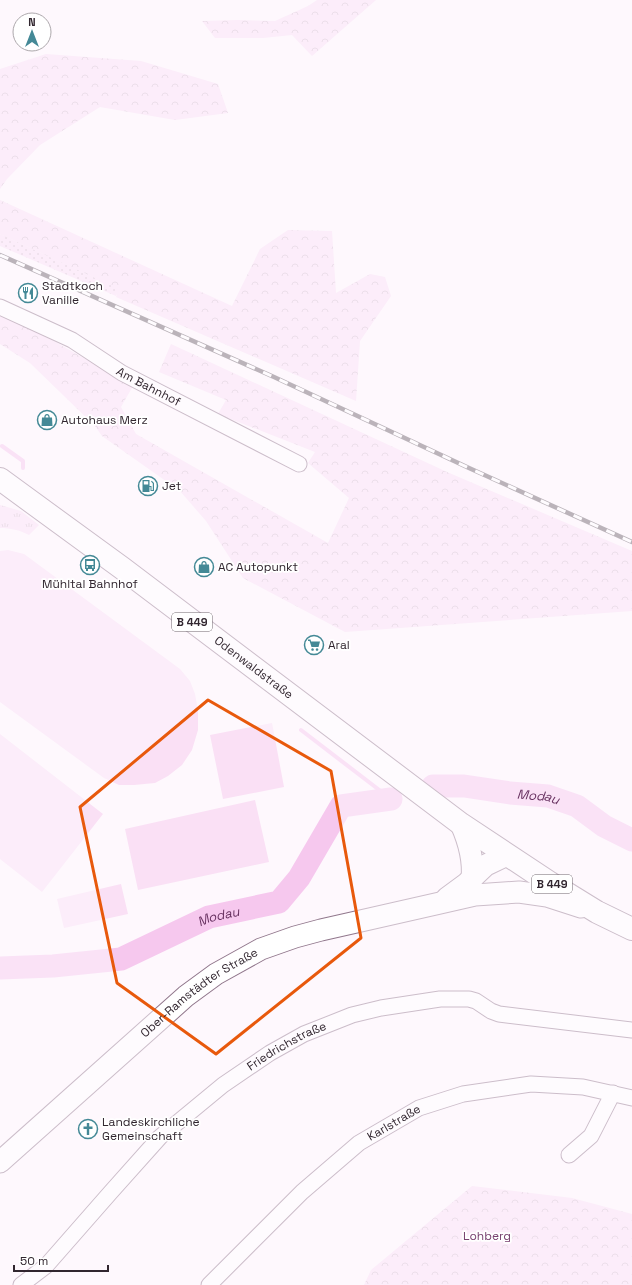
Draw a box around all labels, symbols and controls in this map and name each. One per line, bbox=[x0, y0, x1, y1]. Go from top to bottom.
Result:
north arrow bbox=[12, 12, 52, 52]
text: N bbox=[28, 15, 36, 29]
place label: Stadtkoch Vanille bbox=[42, 278, 103, 308]
restaurant icon: Stadtkoch Vanille bbox=[17, 282, 39, 304]
street label: Am Bahnhof bbox=[113, 363, 184, 410]
shop icon: Autohaus Merz bbox=[36, 409, 58, 431]
place label: Autohaus Merz bbox=[61, 412, 148, 428]
fuel station icon: Jet bbox=[137, 475, 159, 497]
place label: Jet bbox=[162, 478, 181, 494]
bus stop icon: Mühltal Bahnhof bbox=[79, 554, 101, 576]
shop icon: AC Autopunkt bbox=[193, 556, 215, 578]
place label: AC Autopunkt bbox=[218, 559, 298, 575]
place label: Mühltal Bahnhof bbox=[42, 576, 138, 592]
road number: B 449 bbox=[172, 613, 212, 631]
street label: Odenwaldstraße bbox=[211, 632, 296, 702]
supermarket icon: Aral bbox=[303, 634, 325, 656]
place label: Aral bbox=[328, 637, 350, 653]
water label: Modau bbox=[516, 785, 563, 808]
road number: B 449 bbox=[532, 875, 572, 893]
water label: Modau bbox=[194, 902, 242, 930]
street label: Ober-Ramstädter Straße bbox=[137, 944, 261, 1041]
street label: Friedrichstraße bbox=[244, 1018, 328, 1074]
street label: Karlstraße bbox=[364, 1101, 423, 1145]
place label: Landeskirchliche Gemeinschaft bbox=[102, 1114, 200, 1144]
church icon: Landeskirchliche Gemeinschaft bbox=[77, 1118, 99, 1140]
park label: Lohberg bbox=[463, 1228, 511, 1244]
scale bar bbox=[14, 1247, 108, 1273]
text: 50 m bbox=[20, 1253, 48, 1269]

